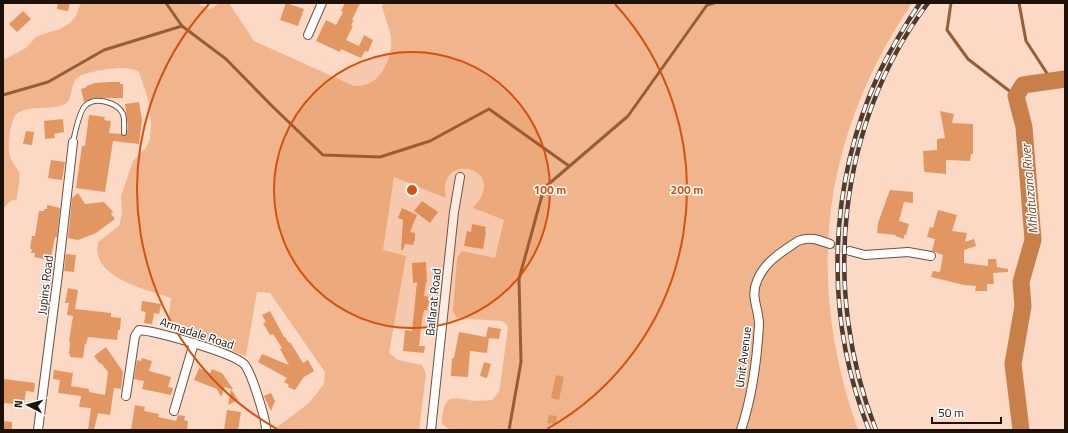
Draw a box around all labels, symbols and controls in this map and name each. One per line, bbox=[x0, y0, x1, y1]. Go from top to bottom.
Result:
water label: Mhlatuzana River bbox=[1015, 141, 1043, 235]
text: 100 m bbox=[534, 180, 566, 199]
text: 200 m bbox=[671, 180, 703, 199]
centre of rings bbox=[405, 183, 419, 197]
street label: Jupins Road bbox=[32, 254, 58, 316]
street label: Ballarat Road bbox=[420, 267, 446, 337]
street label: Armadale Road bbox=[157, 312, 237, 354]
street label: Unit Avenue bbox=[730, 325, 756, 389]
north arrow bbox=[8, 385, 48, 425]
text: N bbox=[10, 399, 26, 409]
scale bar bbox=[932, 399, 1001, 425]
text: 50 m bbox=[938, 403, 964, 422]

